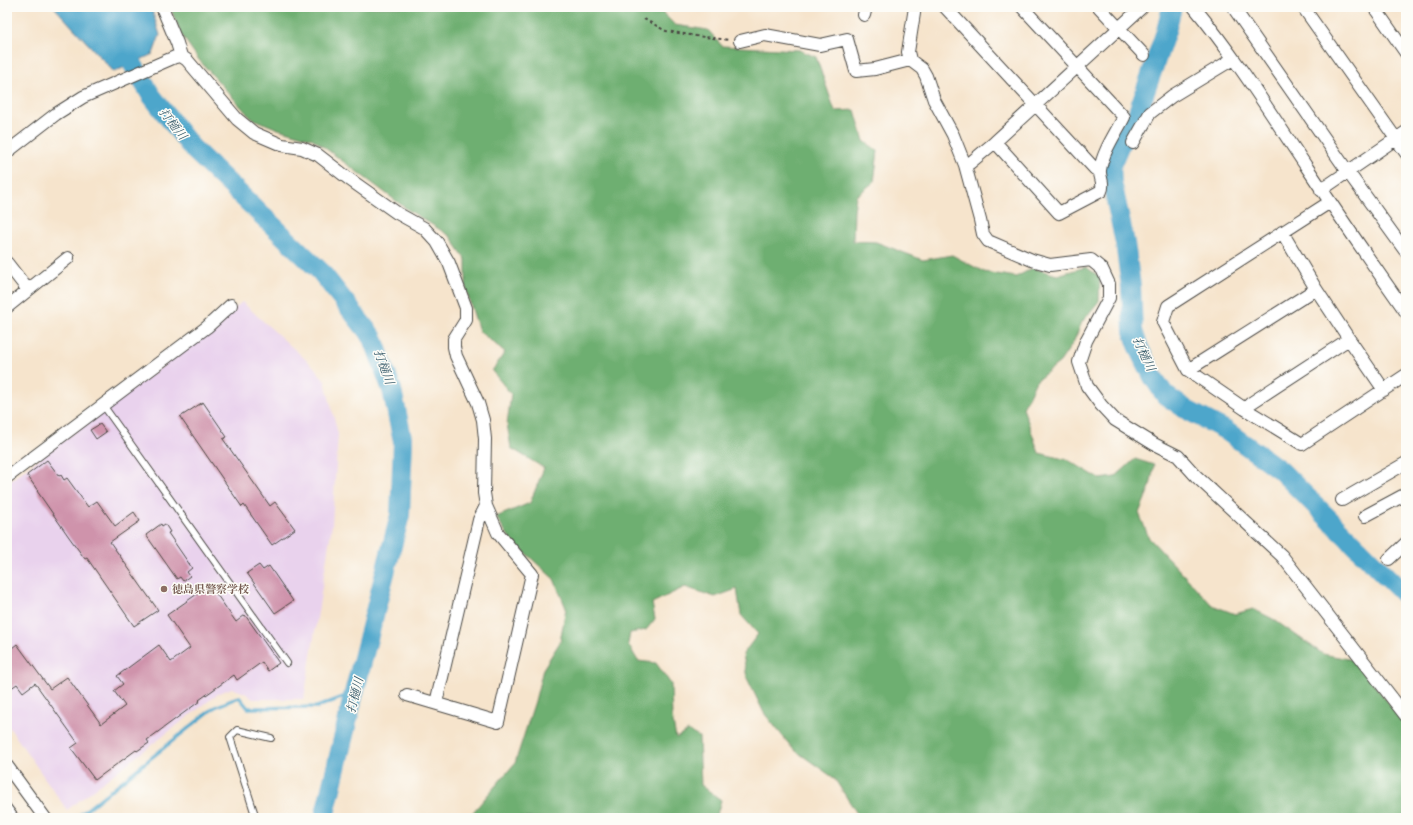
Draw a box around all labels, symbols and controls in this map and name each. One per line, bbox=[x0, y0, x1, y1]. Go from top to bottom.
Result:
water label: 打樋川 bbox=[156, 105, 192, 145]
water label: 打樋川 bbox=[1129, 334, 1160, 376]
water label: 打樋川 bbox=[370, 347, 398, 389]
place label: 徳島県警察学校 bbox=[172, 582, 249, 597]
marker: 徳島県警察学校 bbox=[159, 584, 169, 594]
water label: 打樋川 bbox=[343, 674, 368, 714]

